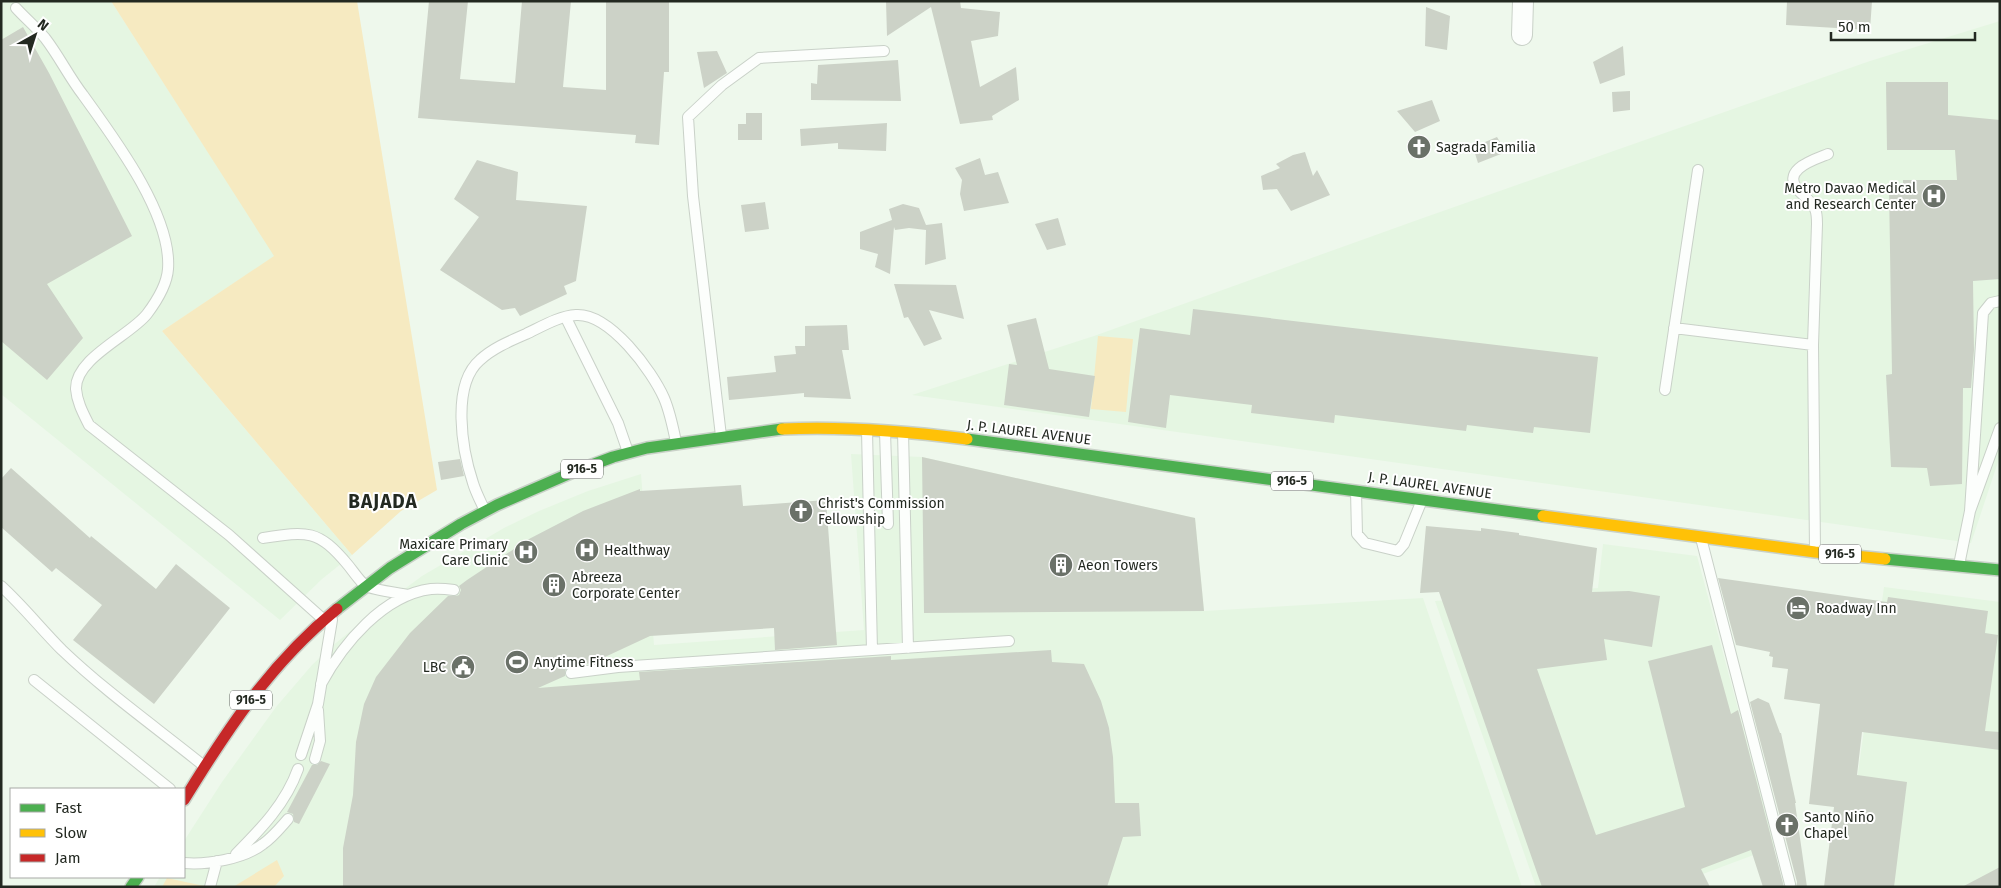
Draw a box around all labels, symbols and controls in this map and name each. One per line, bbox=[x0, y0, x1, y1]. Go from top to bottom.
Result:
north arrow bbox=[10, 10, 60, 60]
scale bar bbox=[1831, 10, 1975, 42]
text: N bbox=[34, 16, 52, 35]
text: 50 m bbox=[1838, 18, 1871, 36]
church icon: Sagrada Familia bbox=[1406, 134, 1432, 160]
place label: Sagrada Familia bbox=[1436, 139, 1536, 156]
place label: Metro Davao Medical and Research Center bbox=[1784, 180, 1917, 213]
hospital icon: Metro Davao Medical and Research Center bbox=[1921, 183, 1947, 209]
street label: J. P. LAUREL AVENUE bbox=[966, 416, 1092, 449]
road number: 916-5 bbox=[561, 459, 603, 478]
street label: J. P. LAUREL AVENUE bbox=[1367, 468, 1493, 503]
road number: 916-5 bbox=[1271, 472, 1313, 491]
district label: BAJADA bbox=[348, 490, 418, 513]
place label: Christ's Commission Fellowship bbox=[818, 495, 945, 528]
church icon: Christ's Commission Fellowship bbox=[788, 498, 814, 524]
place label: Maxicare Primary Care Clinic bbox=[399, 536, 508, 569]
hospital icon: Healthway bbox=[574, 537, 600, 563]
hospital icon: Maxicare Primary Care Clinic bbox=[513, 539, 539, 565]
place label: Healthway bbox=[604, 542, 670, 559]
road number: 916-5 bbox=[1819, 544, 1861, 564]
building icon: Aeon Towers bbox=[1048, 552, 1074, 578]
place label: Aeon Towers bbox=[1078, 557, 1158, 574]
place label: Abreeza Corporate Center bbox=[572, 569, 680, 602]
building icon: Abreeza Corporate Center bbox=[541, 572, 567, 598]
hotel icon: Roadway Inn bbox=[1785, 595, 1811, 621]
place label: Roadway Inn bbox=[1816, 600, 1897, 617]
sports icon: Anytime Fitness bbox=[504, 649, 530, 675]
public building icon: LBC bbox=[450, 654, 476, 680]
place label: Anytime Fitness bbox=[534, 654, 634, 671]
place label: LBC bbox=[423, 659, 446, 676]
road number: 916-5 bbox=[230, 690, 272, 710]
legend bbox=[10, 788, 185, 878]
text: Fast bbox=[55, 799, 82, 817]
place label: Santo Niño Chapel bbox=[1804, 809, 1874, 842]
church icon: Santo Niño Chapel bbox=[1774, 812, 1800, 838]
text: Slow bbox=[55, 824, 87, 842]
text: Jam bbox=[55, 849, 81, 867]

